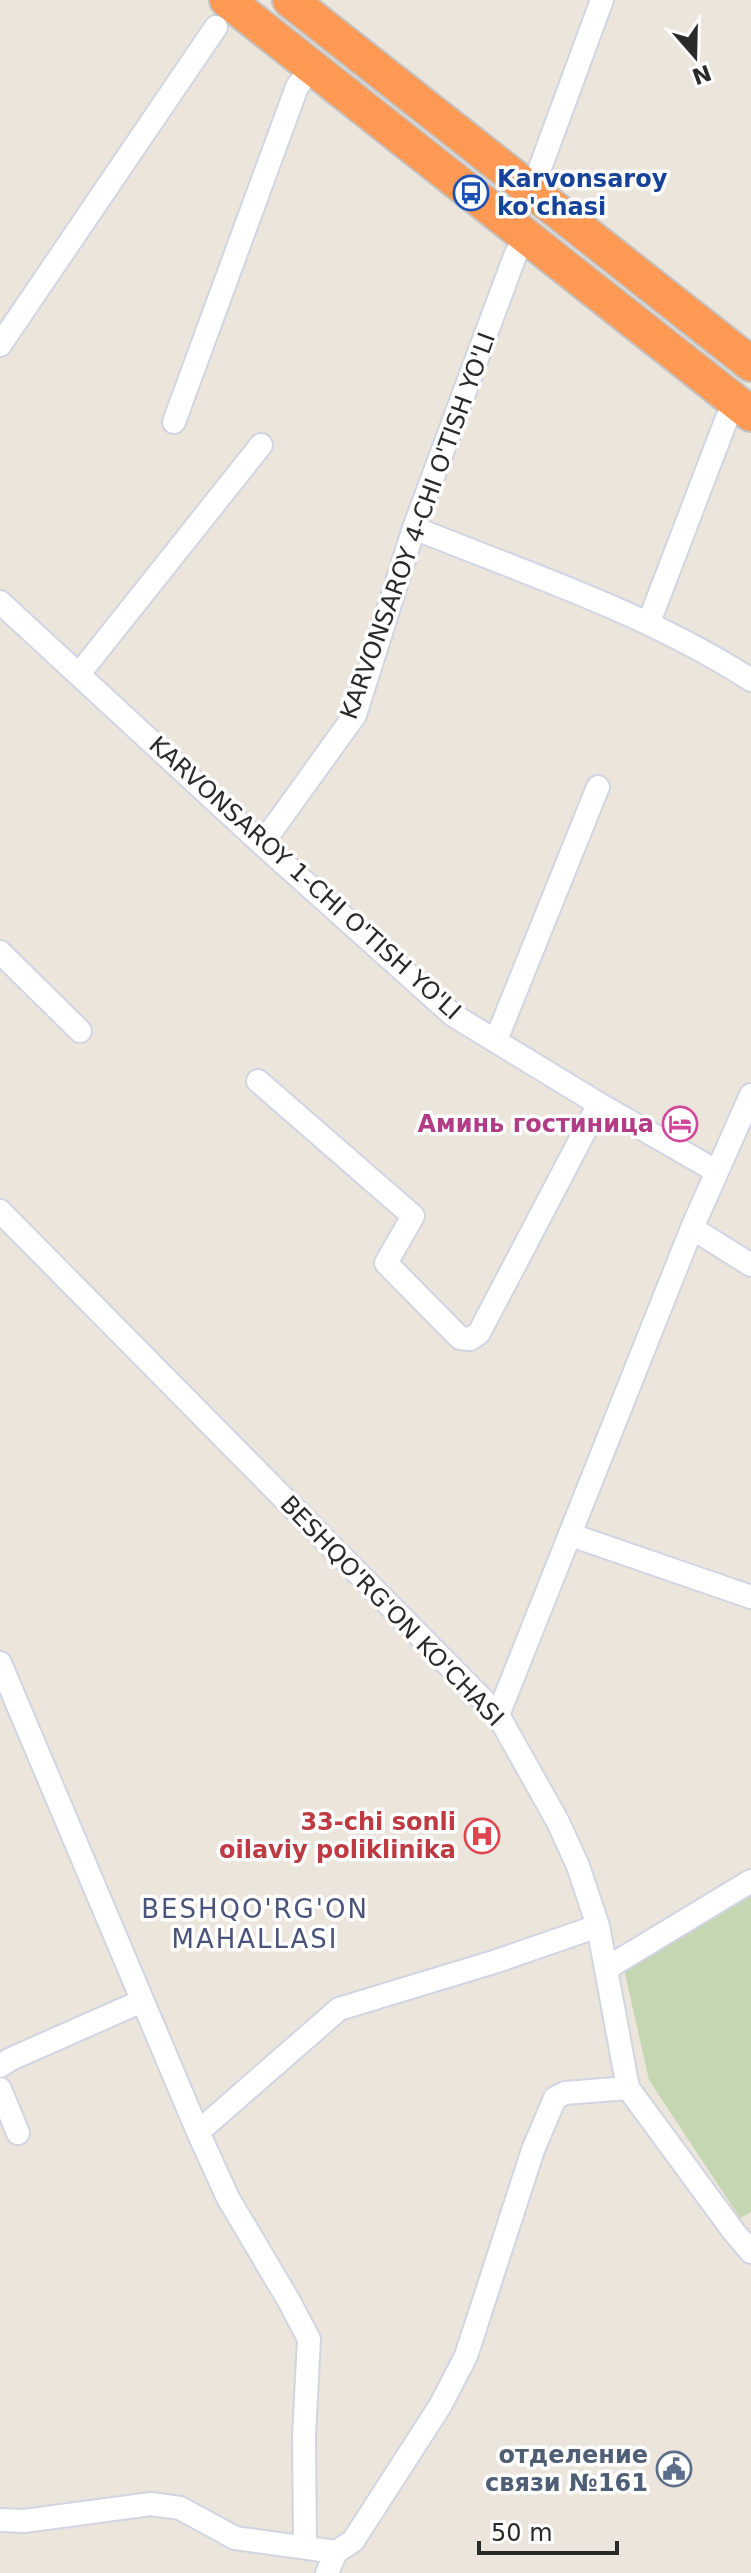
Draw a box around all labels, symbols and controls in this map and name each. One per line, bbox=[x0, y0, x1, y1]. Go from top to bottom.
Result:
north arrow bbox=[655, 16, 735, 96]
text: N bbox=[689, 59, 715, 89]
place label: Karvonsaroy ko'chasi bbox=[497, 165, 668, 221]
bus stop icon: Karvonsaroy ko'chasi bbox=[452, 174, 490, 212]
street label: KARVONSAROY 4-CHI O'TISH YO'LI bbox=[335, 329, 501, 723]
street label: KARVONSAROY 1-CHI O'TISH YO'LI bbox=[143, 731, 467, 1025]
hotel icon: Аминь гостиница bbox=[661, 1105, 699, 1143]
place label: Аминь гостиница bbox=[418, 1110, 654, 1138]
street label: BESHQO'RG'ON KO'CHASI bbox=[275, 1490, 509, 1732]
place label: 33-chi sonli oilaviy poliklinika bbox=[219, 1808, 456, 1864]
hospital icon: 33-chi sonli oilaviy poliklinika bbox=[463, 1817, 501, 1855]
district label: BESHQO'RG'ON MAHALLASI bbox=[141, 1894, 369, 1954]
place label: отделение связи №161 bbox=[485, 2441, 648, 2497]
public building icon: отделение связи №161 bbox=[655, 2450, 693, 2488]
scale bar bbox=[479, 2505, 617, 2555]
text: 50 m bbox=[491, 2519, 553, 2547]

